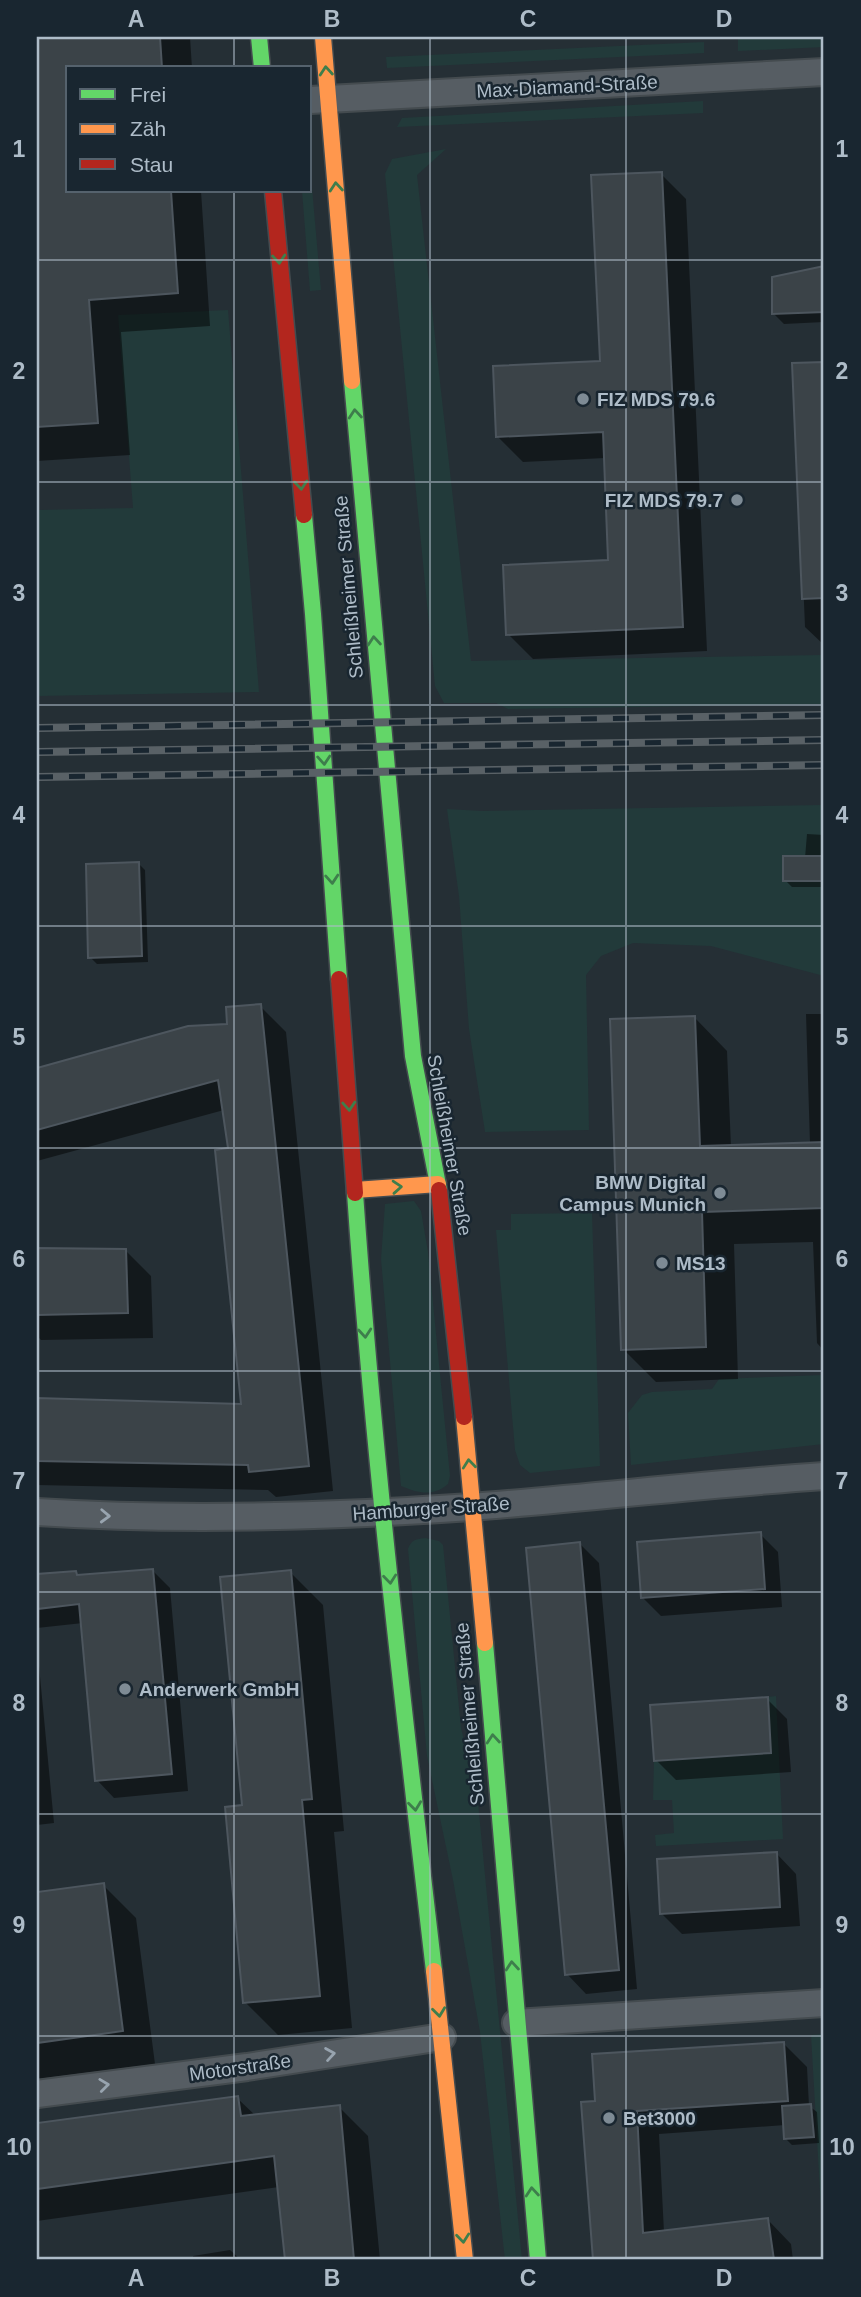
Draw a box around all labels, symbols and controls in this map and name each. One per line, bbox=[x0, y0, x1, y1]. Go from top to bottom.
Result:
text: A bbox=[128, 6, 144, 32]
text: B bbox=[324, 6, 340, 32]
text: C bbox=[520, 6, 536, 32]
text: D bbox=[716, 6, 732, 32]
one-way arrow bbox=[319, 65, 334, 76]
legend bbox=[66, 66, 312, 192]
street label: Max-Diamand-Straße bbox=[476, 71, 658, 102]
text: Frei bbox=[130, 83, 166, 106]
text: Zäh bbox=[130, 117, 166, 140]
text: 1 bbox=[13, 136, 26, 162]
text: 1 bbox=[836, 136, 849, 162]
text: Stau bbox=[130, 153, 173, 176]
one-way arrow bbox=[329, 182, 344, 193]
one-way arrow bbox=[272, 253, 287, 265]
text: 2 bbox=[13, 358, 25, 384]
text: 2 bbox=[836, 358, 848, 384]
place label: FIZ MDS 79.6 bbox=[597, 389, 715, 410]
marker: FIZ MDS 79.6 bbox=[575, 391, 591, 407]
one-way arrow bbox=[348, 408, 363, 419]
one-way arrow bbox=[293, 480, 308, 491]
place label: FIZ MDS 79.7 bbox=[605, 490, 723, 511]
marker: FIZ MDS 79.7 bbox=[729, 492, 745, 508]
street label: Schleißheimer Straße bbox=[330, 495, 367, 679]
text: 3 bbox=[13, 580, 25, 606]
text: 3 bbox=[836, 580, 848, 606]
one-way arrow bbox=[367, 635, 382, 646]
one-way arrow bbox=[316, 755, 331, 766]
text: 4 bbox=[13, 802, 26, 828]
text: 4 bbox=[836, 802, 849, 828]
one-way arrow bbox=[324, 874, 339, 885]
text: 5 bbox=[13, 1024, 26, 1050]
text: 5 bbox=[836, 1024, 849, 1050]
street label: Schleißheimer Straße bbox=[423, 1053, 476, 1237]
one-way arrow bbox=[341, 1100, 356, 1111]
place label: BMW Digital Campus Munich bbox=[559, 1172, 706, 1215]
one-way arrow bbox=[391, 1180, 402, 1195]
marker: BMW Digital Campus Munich bbox=[712, 1185, 728, 1201]
text: 6 bbox=[13, 1246, 25, 1272]
text: 6 bbox=[836, 1246, 848, 1272]
place label: MS13 bbox=[676, 1253, 726, 1274]
marker: MS13 bbox=[654, 1255, 670, 1271]
one-way arrow bbox=[357, 1327, 372, 1338]
one-way arrow bbox=[461, 1458, 476, 1469]
text: 7 bbox=[13, 1468, 25, 1494]
text: 7 bbox=[836, 1468, 848, 1494]
street label: Hamburger Straße bbox=[352, 1493, 510, 1524]
one-way arrow bbox=[100, 1508, 111, 1524]
one-way arrow bbox=[382, 1574, 397, 1585]
street label: Schleißheimer Straße bbox=[451, 1622, 488, 1806]
place label: Anderwerk GmbH bbox=[139, 1679, 299, 1700]
marker: Anderwerk GmbH bbox=[117, 1681, 133, 1697]
text: 8 bbox=[13, 1690, 26, 1716]
text: 8 bbox=[836, 1690, 849, 1716]
one-way arrow bbox=[486, 1733, 501, 1744]
one-way arrow bbox=[407, 1800, 422, 1811]
text: 9 bbox=[13, 1912, 25, 1938]
text: 9 bbox=[836, 1912, 848, 1938]
one-way arrow bbox=[505, 1960, 520, 1971]
one-way arrow bbox=[431, 2007, 446, 2018]
one-way arrow bbox=[324, 2047, 336, 2062]
street label: Motorstraße bbox=[188, 2050, 292, 2085]
one-way arrow bbox=[99, 2077, 110, 2092]
place label: Bet3000 bbox=[623, 2108, 696, 2129]
marker: Bet3000 bbox=[601, 2110, 617, 2126]
text: 10 bbox=[6, 2134, 32, 2160]
text: 10 bbox=[829, 2134, 855, 2160]
one-way arrow bbox=[525, 2186, 540, 2197]
one-way arrow bbox=[455, 2233, 470, 2244]
text: A bbox=[128, 2265, 144, 2291]
text: B bbox=[324, 2265, 340, 2291]
text: C bbox=[520, 2265, 536, 2291]
text: D bbox=[716, 2265, 732, 2291]

